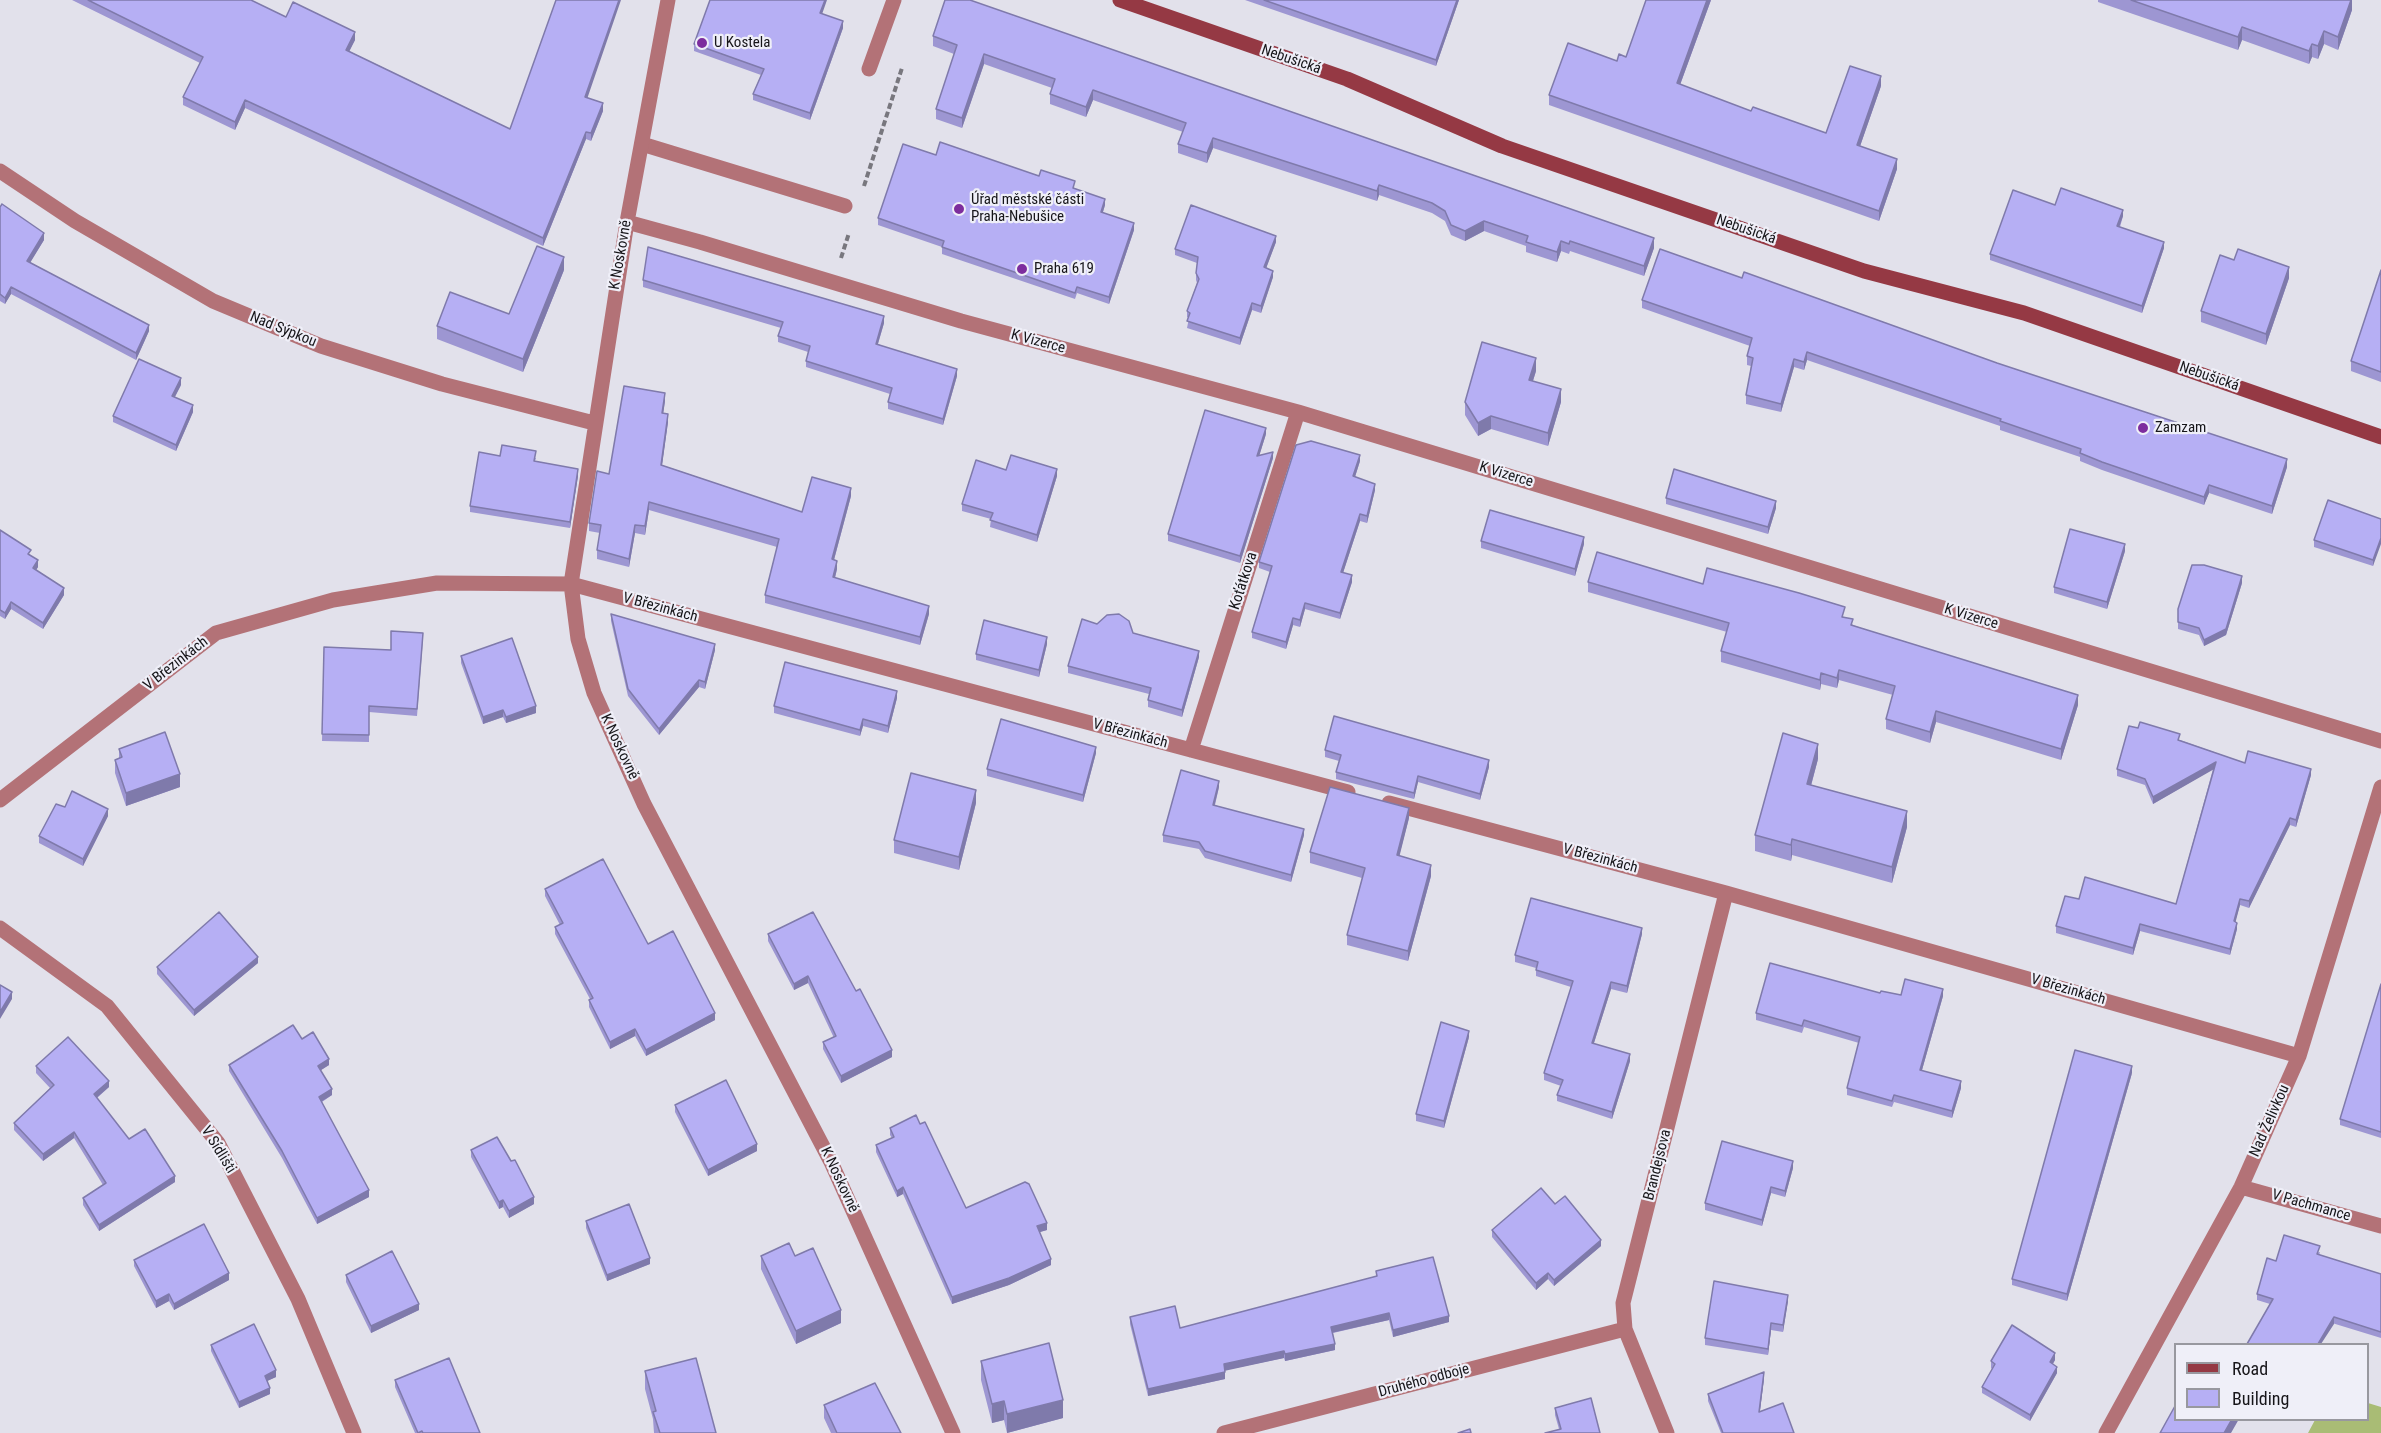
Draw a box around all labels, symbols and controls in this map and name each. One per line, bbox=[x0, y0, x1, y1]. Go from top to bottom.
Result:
place label: U Kostela bbox=[714, 34, 770, 52]
marker: U Kostela bbox=[695, 36, 709, 50]
street label: Nebušická bbox=[1259, 41, 1323, 79]
place label: Úřad městské části Praha-Nebušice bbox=[971, 191, 1084, 226]
marker: Úřad městské části Praha-Nebušice bbox=[952, 202, 966, 216]
street label: Nebušická bbox=[1714, 211, 1778, 249]
street label: K Noskovně bbox=[606, 219, 636, 291]
place label: Praha 619 bbox=[1034, 260, 1094, 278]
marker: Praha 619 bbox=[1015, 262, 1029, 276]
street label: Nad Sýpkou bbox=[247, 308, 319, 352]
street label: K Vizerce bbox=[1009, 326, 1067, 358]
street label: Nebušická bbox=[2177, 358, 2241, 396]
place label: Zamzam bbox=[2155, 419, 2206, 437]
marker: Zamzam bbox=[2136, 421, 2150, 435]
street label: K Vizerce bbox=[1477, 458, 1535, 492]
street label: Koťátkova bbox=[1226, 550, 1262, 612]
street label: V Březinkách bbox=[621, 589, 699, 627]
street label: K Vizerce bbox=[1942, 600, 2000, 634]
street label: V Březinkách bbox=[140, 633, 212, 695]
street label: K Noskovně bbox=[596, 711, 642, 783]
street label: V Březinkách bbox=[1091, 715, 1169, 753]
street label: V Březinkách bbox=[1561, 840, 1639, 878]
street label: V Březinkách bbox=[2029, 971, 2107, 1009]
street label: Nad Želivkou bbox=[2246, 1082, 2294, 1160]
street label: V Sídlišti bbox=[197, 1123, 239, 1177]
street label: Brandejsova bbox=[1640, 1128, 1676, 1202]
street label: K Noskovně bbox=[816, 1144, 862, 1216]
street label: V Pachmance bbox=[2270, 1186, 2352, 1226]
legend bbox=[2174, 1343, 2369, 1421]
text: Road bbox=[2232, 1358, 2268, 1379]
street label: Druhého odboje bbox=[1377, 1360, 1471, 1402]
text: Building bbox=[2232, 1388, 2289, 1409]

